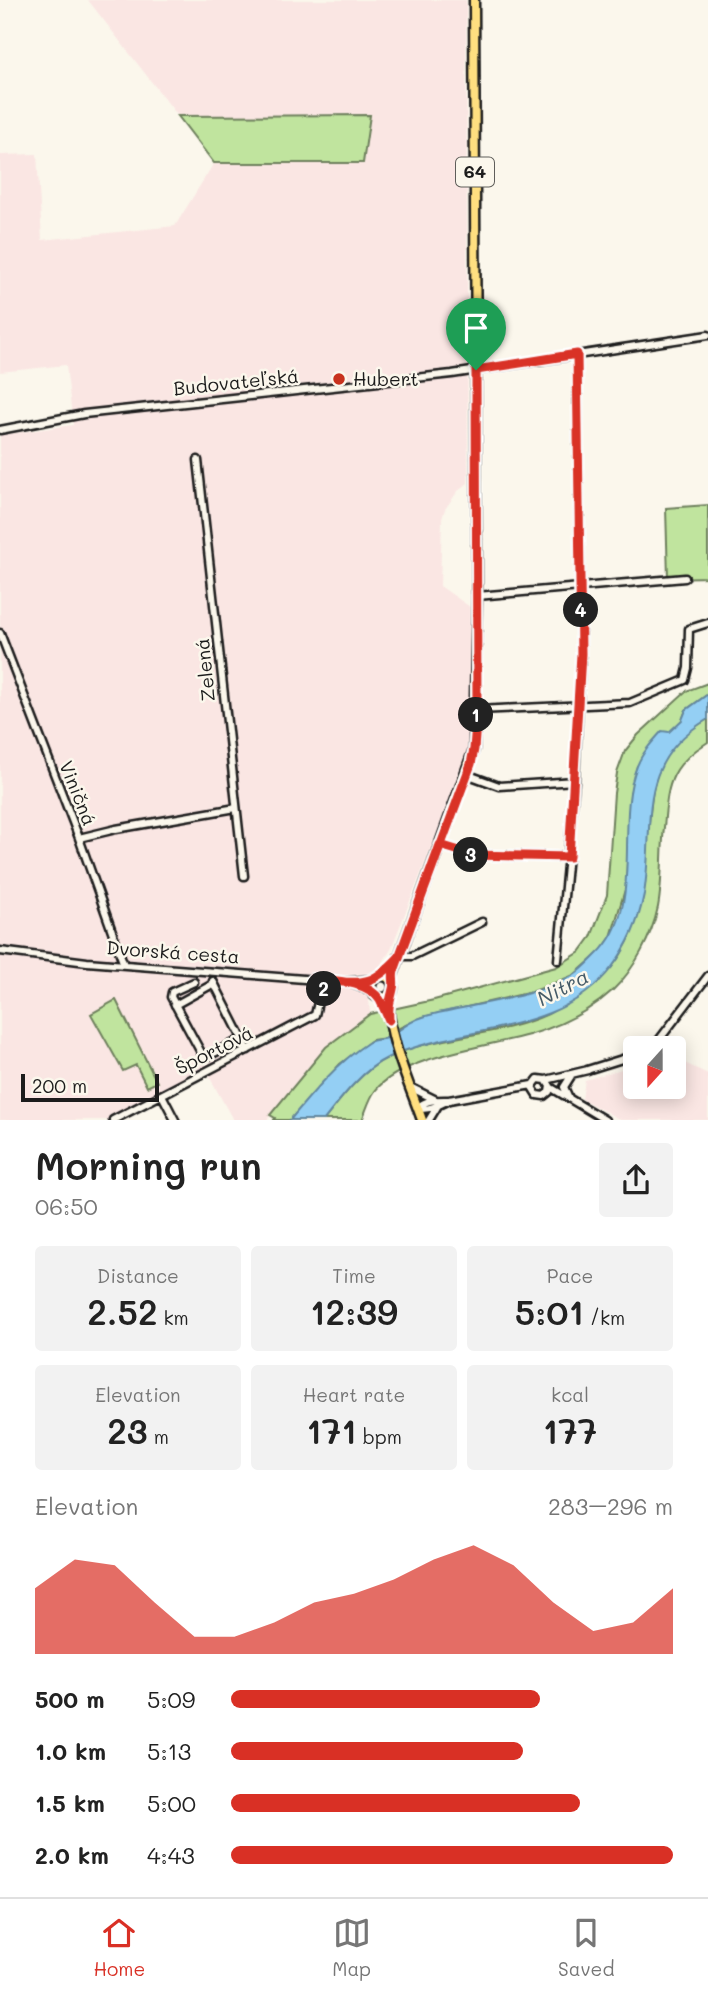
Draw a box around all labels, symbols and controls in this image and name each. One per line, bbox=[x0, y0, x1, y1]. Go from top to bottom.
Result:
road number: 64 bbox=[456, 158, 494, 187]
pin bbox=[446, 298, 506, 370]
icon: arrive bbox=[457, 309, 495, 347]
street label: Budovateľská bbox=[172, 363, 300, 401]
place label: Hubert bbox=[353, 366, 419, 391]
marker: Hubert bbox=[331, 371, 347, 387]
pin: 4 bbox=[564, 592, 598, 628]
text: 4 bbox=[574, 597, 587, 622]
street label: Zelená bbox=[189, 637, 220, 703]
pin: 1 bbox=[458, 698, 494, 732]
text: 1 bbox=[471, 702, 480, 727]
street label: Viničná bbox=[54, 757, 103, 829]
pin: 3 bbox=[454, 838, 489, 872]
text: 3 bbox=[465, 842, 476, 867]
street label: Dvorská cesta bbox=[106, 934, 241, 969]
water label: Nitra bbox=[532, 962, 593, 1011]
pin: 2 bbox=[306, 972, 342, 1006]
text: 2 bbox=[318, 976, 329, 1001]
street label: Športová bbox=[171, 1019, 257, 1080]
north arrow bbox=[623, 1036, 686, 1099]
map controls bbox=[623, 1036, 686, 1099]
scale bar bbox=[21, 1071, 159, 1103]
text: 200 m bbox=[32, 1073, 87, 1098]
text: Morning run bbox=[35, 1140, 262, 1190]
button: share bbox=[599, 1143, 673, 1217]
text: 06:50 bbox=[35, 1191, 98, 1221]
text: Distance bbox=[97, 1263, 179, 1288]
text: Time bbox=[332, 1263, 376, 1288]
text: Pace bbox=[547, 1263, 593, 1288]
text: 2.52 bbox=[87, 1288, 157, 1334]
text: 12:39 bbox=[310, 1288, 398, 1334]
text: 5:01 bbox=[515, 1288, 584, 1334]
text: km bbox=[157, 1305, 189, 1330]
text: /km bbox=[584, 1305, 625, 1330]
text: Elevation bbox=[95, 1382, 181, 1407]
text: Heart rate bbox=[303, 1382, 405, 1407]
text: kcal bbox=[551, 1382, 589, 1407]
text: 23 bbox=[107, 1407, 148, 1453]
text: 171 bbox=[306, 1407, 357, 1453]
text: 177 bbox=[543, 1407, 597, 1453]
text: m bbox=[148, 1424, 169, 1449]
text: bpm bbox=[357, 1424, 402, 1449]
text: Elevation bbox=[35, 1491, 138, 1521]
text: 283–296 m bbox=[548, 1491, 673, 1521]
text: 500 m bbox=[35, 1684, 105, 1714]
text: 5:09 bbox=[147, 1684, 195, 1714]
text: 1.0 km bbox=[35, 1736, 106, 1766]
text: 5:13 bbox=[147, 1736, 191, 1766]
text: 1.5 km bbox=[35, 1788, 105, 1818]
text: 5:00 bbox=[147, 1788, 196, 1818]
text: 2.0 km bbox=[35, 1840, 109, 1870]
text: 4:43 bbox=[147, 1840, 195, 1870]
tab: Home bbox=[94, 1914, 145, 1981]
tab: Map bbox=[332, 1914, 371, 1981]
tab: Saved bbox=[558, 1914, 614, 1981]

